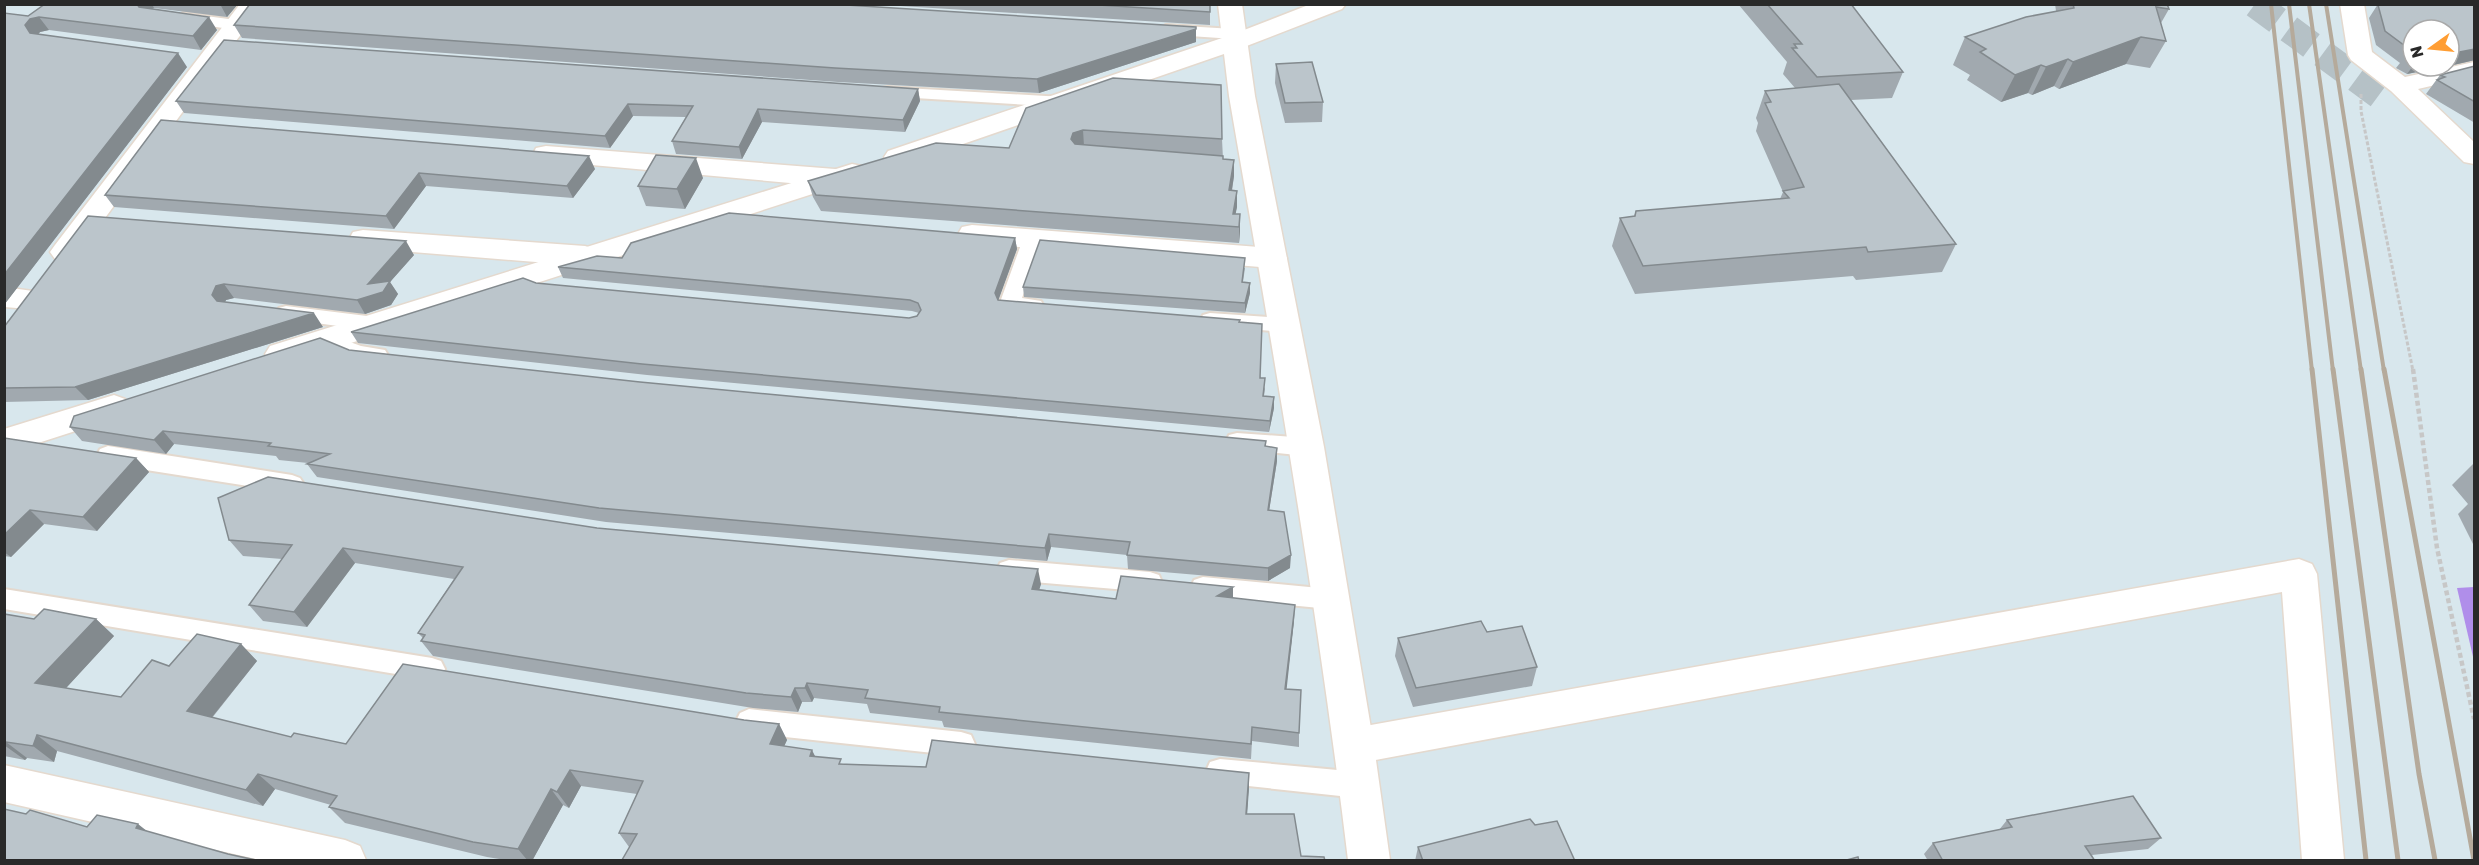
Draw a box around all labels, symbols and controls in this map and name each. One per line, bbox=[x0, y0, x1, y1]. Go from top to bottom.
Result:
north arrow bbox=[2401, 18, 2461, 78]
text: N bbox=[2406, 44, 2428, 60]

